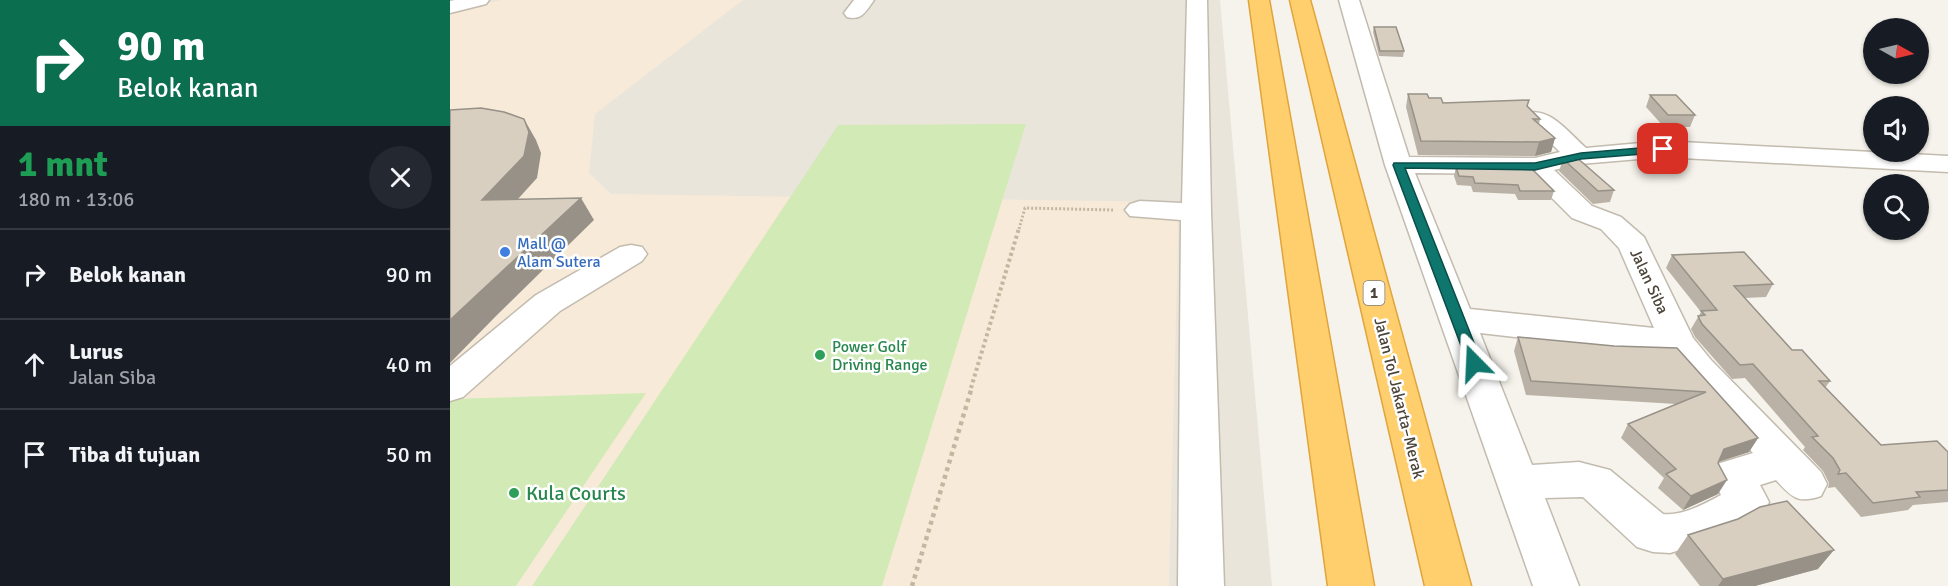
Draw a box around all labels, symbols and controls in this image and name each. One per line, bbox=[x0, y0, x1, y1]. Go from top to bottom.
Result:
north arrow bbox=[1863, 18, 1929, 84]
map controls bbox=[1863, 18, 1929, 240]
text: 90 m bbox=[117, 21, 206, 72]
icon: right bbox=[18, 24, 96, 102]
text: Belok kanan bbox=[117, 72, 258, 105]
button: sound bbox=[1863, 96, 1929, 162]
pin bbox=[1637, 123, 1688, 174]
icon: arrive bbox=[1646, 132, 1679, 165]
text: 1 mnt bbox=[18, 142, 108, 187]
button: close bbox=[369, 146, 432, 209]
button: search bbox=[1863, 174, 1929, 240]
text: 180 m · 13:06 bbox=[18, 187, 134, 212]
place label: Mall @ Alam Sutera bbox=[517, 234, 601, 272]
marker: Mall @ Alam Sutera bbox=[498, 245, 512, 259]
street label: Jalan Siba bbox=[1625, 246, 1673, 317]
icon: right bbox=[18, 258, 51, 291]
text: Belok kanan bbox=[69, 261, 186, 288]
text: 90 m bbox=[386, 261, 432, 288]
road number: 1 bbox=[1364, 281, 1384, 305]
street label: Jalan Tol Jakarta–Merak bbox=[1369, 316, 1429, 481]
position arrow bbox=[1442, 331, 1506, 395]
place label: Power Golf Driving Range bbox=[832, 337, 928, 375]
text: Lurus bbox=[69, 338, 123, 365]
icon: ahead bbox=[18, 348, 51, 381]
marker: Power Golf Driving Range bbox=[813, 348, 827, 362]
text: 40 m bbox=[386, 351, 432, 378]
text: Jalan Siba bbox=[69, 365, 156, 390]
icon: arrive bbox=[18, 438, 51, 471]
text: Tiba di tujuan bbox=[69, 441, 200, 468]
text: 50 m bbox=[386, 441, 432, 468]
place label: Kula Courts bbox=[526, 481, 626, 506]
marker: Kula Courts bbox=[507, 486, 521, 500]

